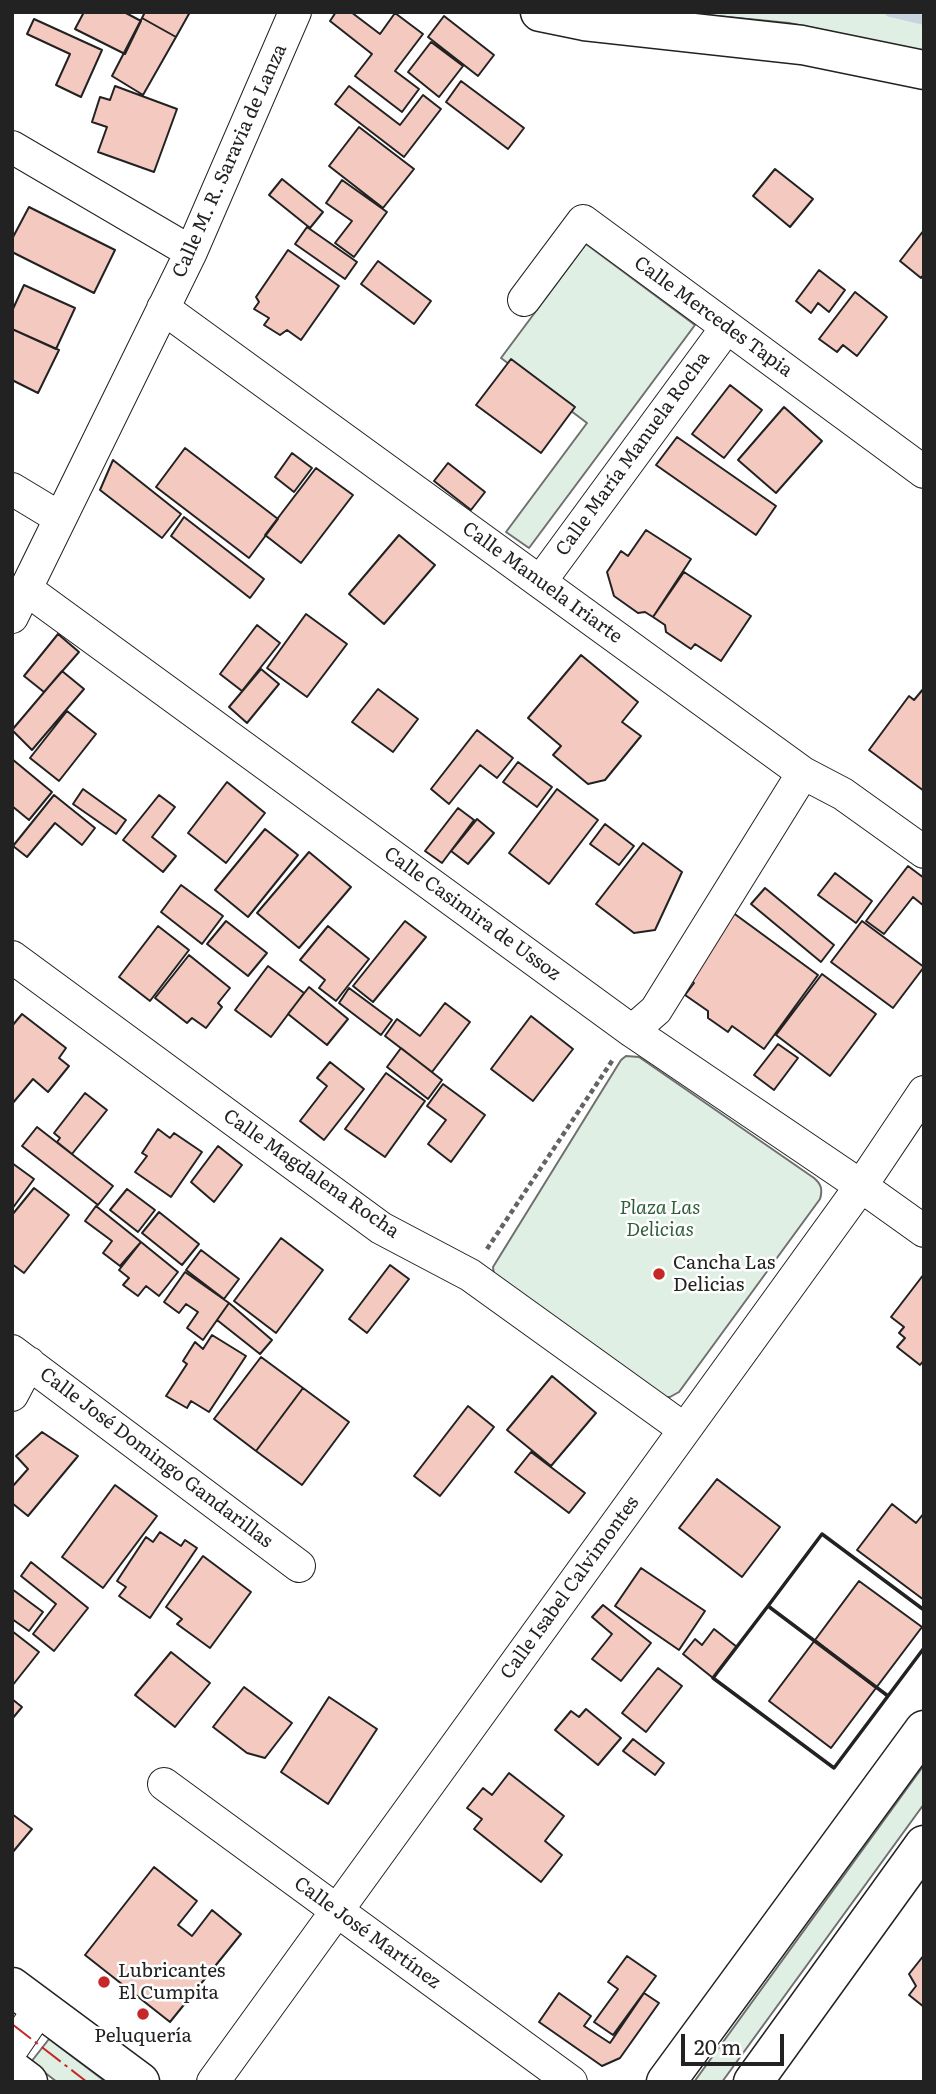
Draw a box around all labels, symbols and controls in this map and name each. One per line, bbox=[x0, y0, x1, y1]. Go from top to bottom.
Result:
street label: Calle M. R. Saravia de Lanza bbox=[168, 41, 292, 281]
street label: Calle Mercedes Tapia bbox=[629, 252, 797, 382]
street label: Calle María Manuela Rocha bbox=[551, 347, 715, 561]
street label: Calle Manuela Iriarte bbox=[458, 517, 626, 649]
street label: Calle Casimira de Ussoz bbox=[379, 842, 565, 986]
street label: Calle Magdalena Rocha bbox=[219, 1105, 403, 1243]
park label: Plaza Las Delicias bbox=[620, 1197, 700, 1241]
place label: Cancha Las Delicias bbox=[673, 1252, 775, 1296]
marker: Cancha Las Delicias bbox=[651, 1266, 667, 1282]
street label: Calle José Domingo Gandarillas bbox=[35, 1363, 277, 1553]
street label: Calle Isabel Calvimontes bbox=[496, 1492, 644, 1684]
street label: Calle José Martínez bbox=[289, 1872, 445, 1994]
place label: Lubricantes El Cumpita bbox=[118, 1960, 225, 2004]
marker: Lubricantes El Cumpita bbox=[96, 1974, 112, 1990]
marker: Peluquería bbox=[135, 2006, 151, 2022]
scale bar bbox=[684, 2021, 787, 2064]
place label: Peluquería bbox=[94, 2025, 192, 2047]
text: 20 m bbox=[694, 2030, 741, 2061]

